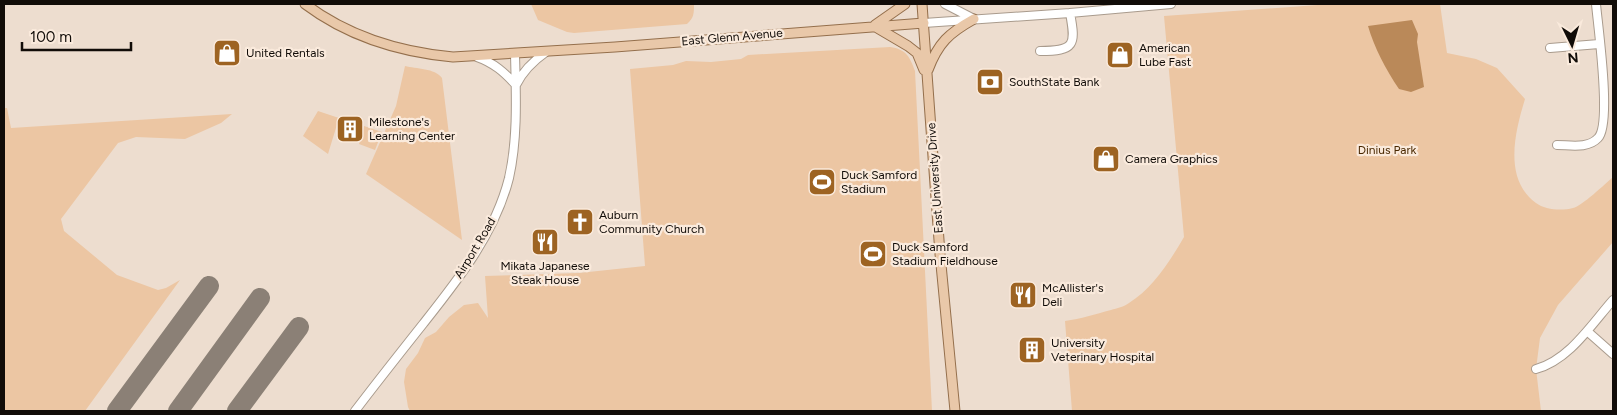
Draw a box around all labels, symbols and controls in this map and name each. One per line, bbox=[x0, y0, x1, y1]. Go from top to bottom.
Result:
scale bar bbox=[22, 20, 131, 52]
north arrow bbox=[1547, 20, 1597, 70]
street label: East Glenn Avenue bbox=[681, 26, 784, 48]
text: 100 m bbox=[30, 28, 72, 46]
shop icon: United Rentals bbox=[212, 38, 242, 68]
shop icon: American Lube Fast bbox=[1105, 40, 1135, 70]
place label: American Lube Fast bbox=[1139, 41, 1192, 69]
place label: United Rentals bbox=[246, 46, 325, 60]
text: N bbox=[1567, 49, 1579, 66]
bank icon: SouthState Bank bbox=[975, 67, 1005, 97]
place label: SouthState Bank bbox=[1009, 75, 1099, 89]
building icon: Milestone's Learning Center bbox=[335, 114, 365, 144]
place label: Milestone's Learning Center bbox=[369, 115, 455, 143]
street label: East University Drive bbox=[924, 122, 946, 234]
park label: Dinius Park bbox=[1358, 143, 1416, 157]
shop icon: Camera Graphics bbox=[1091, 144, 1121, 174]
place label: Camera Graphics bbox=[1125, 152, 1218, 166]
sports icon: Duck Samford Stadium bbox=[807, 167, 837, 197]
place label: Duck Samford Stadium bbox=[841, 168, 917, 196]
church icon: Auburn Community Church bbox=[565, 207, 595, 237]
place label: Auburn Community Church bbox=[599, 208, 705, 236]
street label: Airport Road bbox=[451, 215, 499, 281]
restaurant icon: Mikata Japanese Steak House bbox=[530, 227, 560, 257]
sports icon: Duck Samford Stadium Fieldhouse bbox=[858, 239, 888, 269]
place label: Duck Samford Stadium Fieldhouse bbox=[892, 240, 998, 268]
place label: Mikata Japanese Steak House bbox=[500, 259, 590, 287]
restaurant icon: McAllister's Deli bbox=[1008, 280, 1038, 310]
place label: McAllister's Deli bbox=[1042, 281, 1104, 309]
building icon: University Veterinary Hospital bbox=[1017, 335, 1047, 365]
place label: University Veterinary Hospital bbox=[1051, 336, 1154, 364]

